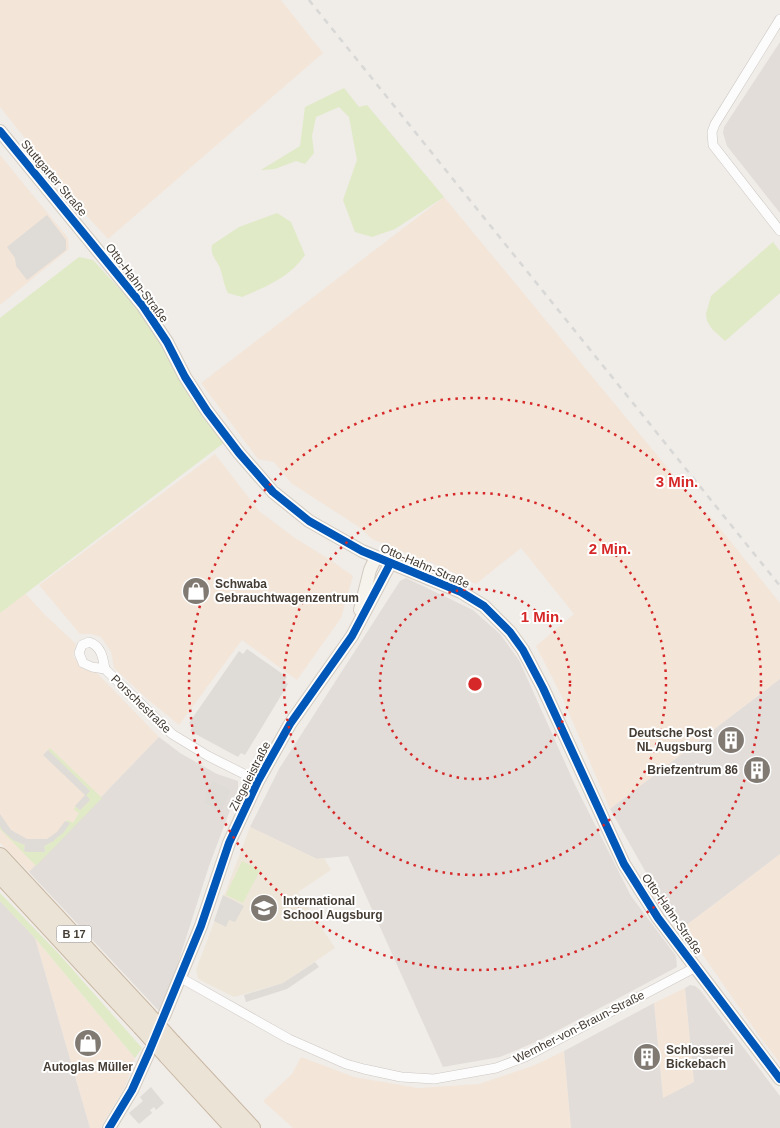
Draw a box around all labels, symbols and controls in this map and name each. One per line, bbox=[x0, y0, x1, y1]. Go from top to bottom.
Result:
street label: Stuttgarter Straße bbox=[18, 137, 90, 219]
street label: Otto-Hahn-Straße bbox=[103, 241, 171, 326]
text: 3 Min. bbox=[656, 473, 698, 490]
text: 2 Min. bbox=[589, 540, 631, 557]
street label: Otto-Hahn-Straße bbox=[378, 541, 472, 591]
shop icon: Schwaba Gebrauchtwagenzentrum bbox=[181, 576, 211, 606]
place label: Schwaba Gebrauchtwagenzentrum bbox=[215, 577, 359, 605]
text: 1 Min. bbox=[521, 608, 563, 625]
street label: Porschestraße bbox=[108, 672, 174, 736]
centre of rings bbox=[466, 675, 484, 693]
building icon: Deutsche Post NL Augsburg bbox=[716, 725, 746, 755]
place label: Deutsche Post NL Augsburg bbox=[629, 726, 712, 754]
street label: Ziegeleistraße bbox=[227, 739, 274, 813]
building icon: Briefzentrum 86 bbox=[742, 755, 772, 785]
place label: Briefzentrum 86 bbox=[647, 763, 738, 777]
street label: Otto-Hahn-Straße bbox=[639, 871, 705, 957]
school or university icon: International School Augsburg bbox=[249, 893, 279, 923]
place label: International School Augsburg bbox=[283, 894, 383, 922]
road number: B 17 bbox=[56, 926, 92, 942]
street label: Wernher-von-Braun-Straße bbox=[511, 988, 647, 1066]
shop icon: Autoglas Müller bbox=[73, 1028, 103, 1058]
building icon: Schlosserei Bickebach bbox=[632, 1042, 662, 1072]
place label: Schlosserei Bickebach bbox=[666, 1043, 733, 1071]
place label: Autoglas Müller bbox=[43, 1060, 133, 1074]

